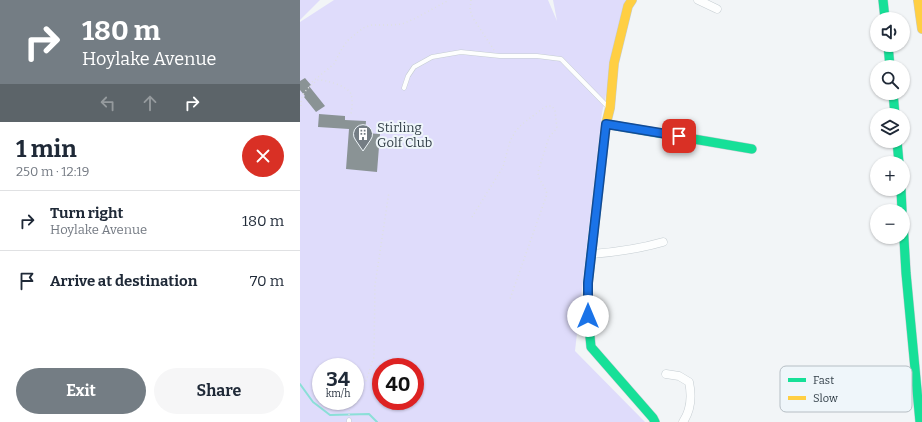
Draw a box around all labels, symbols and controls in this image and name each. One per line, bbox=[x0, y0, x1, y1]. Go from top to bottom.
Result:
map controls bbox=[870, 12, 910, 244]
button: sound bbox=[870, 12, 910, 52]
text: 180 m bbox=[82, 14, 160, 47]
icon: right bbox=[16, 16, 68, 68]
text: Hoylake Avenue bbox=[82, 48, 216, 70]
button: search bbox=[870, 60, 910, 100]
icon: left bbox=[97, 92, 119, 114]
icon: ahead bbox=[139, 92, 161, 114]
icon: right bbox=[181, 92, 203, 114]
button: layers bbox=[870, 108, 910, 148]
pin bbox=[662, 119, 696, 153]
place label: Stirling Golf Club bbox=[377, 120, 432, 150]
building icon: Stirling Golf Club bbox=[352, 123, 374, 151]
icon: arrive bbox=[668, 125, 690, 147]
text: 1 min bbox=[16, 135, 77, 163]
button: close bbox=[242, 135, 284, 177]
button: + bbox=[870, 156, 910, 196]
text: 250 m · 12:19 bbox=[16, 164, 89, 179]
text: Turn right bbox=[50, 204, 123, 222]
button: − bbox=[870, 204, 910, 244]
icon: right bbox=[16, 210, 38, 232]
text: 180 m bbox=[242, 212, 284, 230]
text: Hoylake Avenue bbox=[50, 222, 147, 237]
icon: arrive bbox=[16, 270, 38, 292]
text: Arrive at destination bbox=[50, 272, 197, 290]
text: 70 m bbox=[250, 272, 284, 290]
position arrow bbox=[567, 295, 609, 337]
speed limit sign: 40 bbox=[372, 358, 424, 410]
legend bbox=[780, 366, 912, 412]
text: 34 bbox=[326, 367, 350, 391]
button: Exit bbox=[16, 368, 146, 414]
button: Share bbox=[154, 368, 284, 414]
text: Fast bbox=[813, 374, 834, 387]
text: km/h bbox=[326, 388, 350, 400]
text: Slow bbox=[813, 392, 838, 405]

